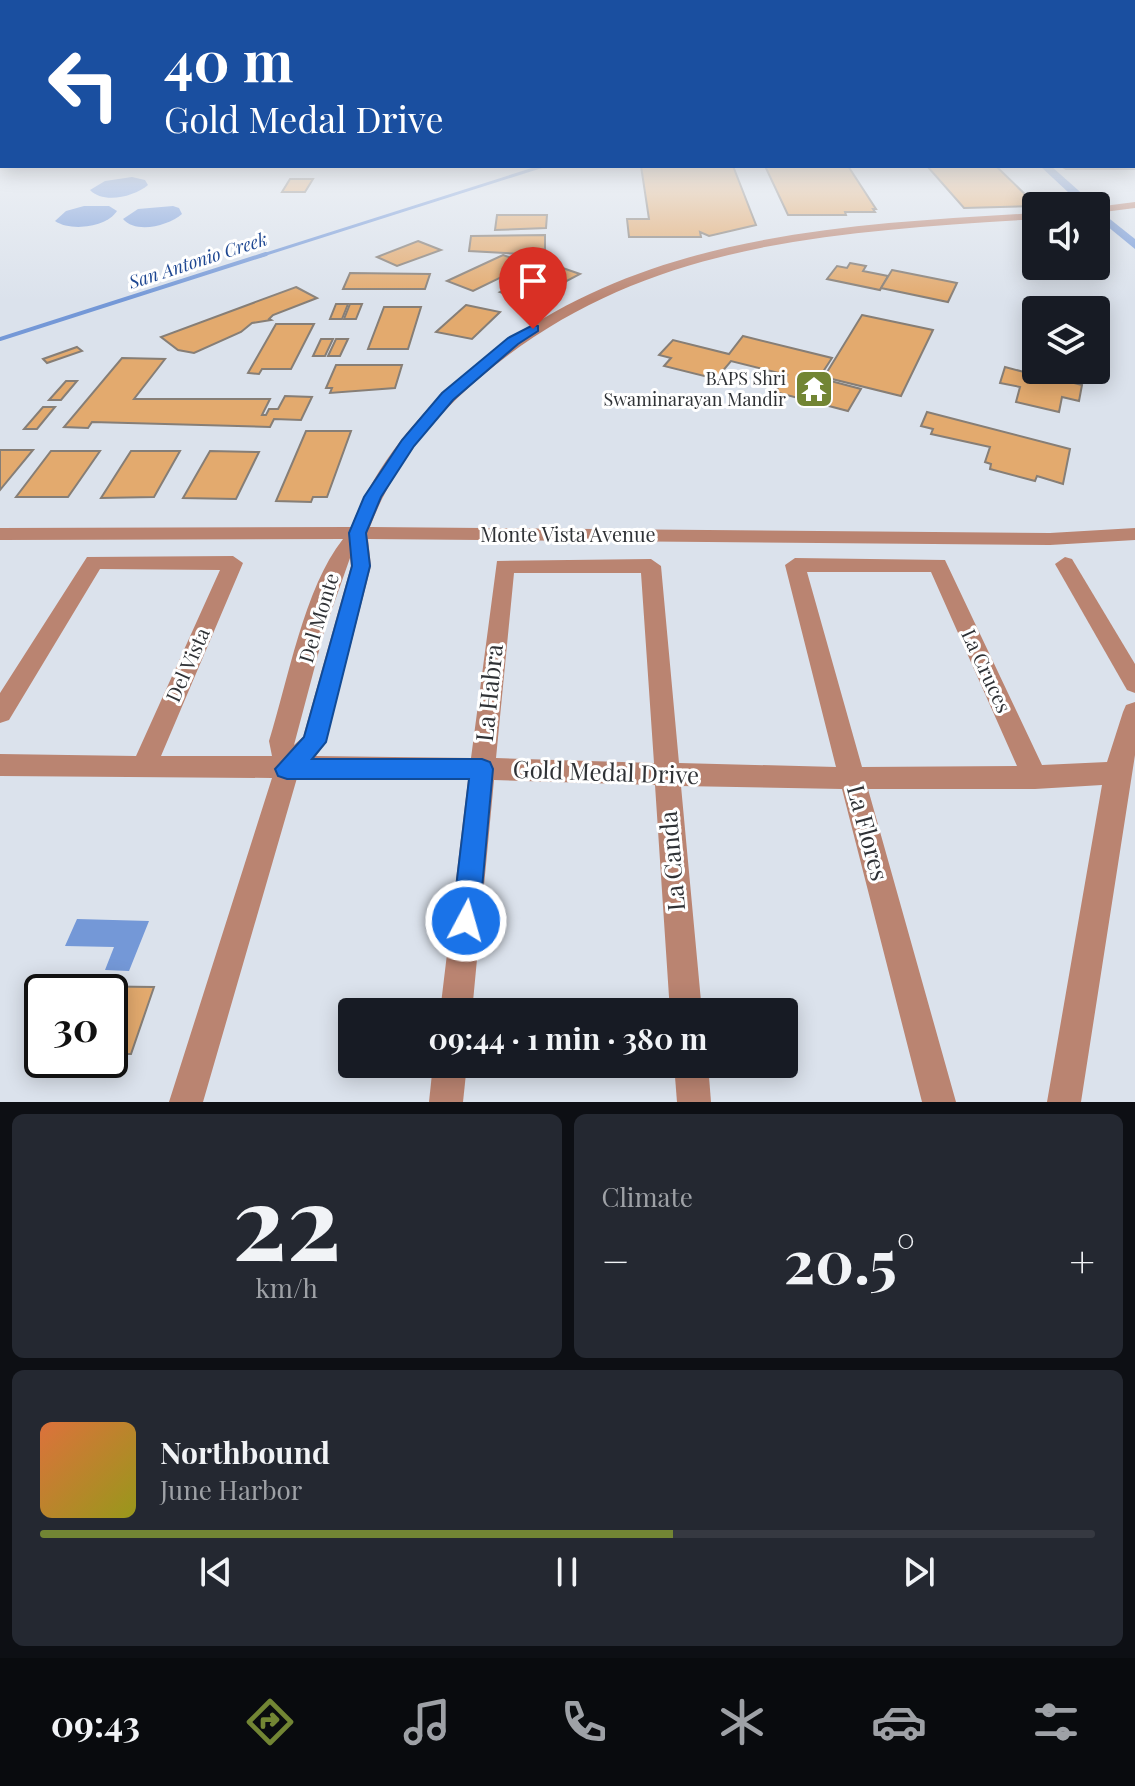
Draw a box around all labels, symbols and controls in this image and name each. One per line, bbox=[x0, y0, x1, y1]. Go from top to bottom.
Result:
text: 40 m bbox=[164, 22, 293, 97]
icon: left bbox=[32, 32, 136, 136]
text: Gold Medal Drive bbox=[164, 94, 444, 142]
map controls bbox=[1022, 192, 1110, 384]
button: sound bbox=[1022, 192, 1110, 280]
water label: San Antonio Creek bbox=[124, 226, 270, 294]
pin bbox=[499, 247, 567, 329]
icon: arrive bbox=[511, 259, 555, 303]
button: layers bbox=[1022, 296, 1110, 384]
place label: BAPS Shri Swaminarayan Mandir bbox=[604, 366, 786, 411]
temple icon: BAPS Shri Swaminarayan Mandir bbox=[793, 368, 835, 410]
street label: Monte Vista Avenue bbox=[480, 520, 656, 547]
street label: Del Monte bbox=[291, 569, 344, 666]
street label: Del Vista bbox=[158, 623, 215, 706]
street label: La Cruces bbox=[956, 624, 1019, 717]
street label: La Habra bbox=[467, 642, 509, 743]
street label: Gold Medal Drive bbox=[512, 752, 700, 790]
street label: La Flores bbox=[841, 781, 897, 884]
street label: La Canda bbox=[651, 810, 691, 913]
position arrow bbox=[424, 879, 508, 963]
speed limit sign: 30 bbox=[24, 974, 128, 1078]
text: 09:44 · 1 min · 380 m bbox=[429, 1018, 707, 1058]
text: 22 bbox=[232, 1148, 341, 1287]
text: Climate bbox=[602, 1179, 693, 1214]
text: 20.5° bbox=[784, 1219, 915, 1299]
text: − bbox=[602, 1230, 630, 1289]
text: + bbox=[1069, 1230, 1095, 1289]
text: km/h bbox=[256, 1270, 318, 1305]
text: Northbound bbox=[160, 1432, 330, 1472]
text: June Harbor bbox=[160, 1472, 302, 1507]
icon: previous bbox=[194, 1550, 238, 1594]
icon: pause bbox=[545, 1550, 589, 1594]
icon: next bbox=[897, 1550, 941, 1594]
icon: directions bbox=[242, 1694, 298, 1750]
icon: music bbox=[399, 1694, 455, 1750]
icon: phone bbox=[556, 1694, 612, 1750]
icon: climate bbox=[714, 1694, 770, 1750]
icon: car bbox=[871, 1694, 927, 1750]
icon: filters bbox=[1028, 1694, 1084, 1750]
text: 09:43 bbox=[51, 1698, 140, 1746]

